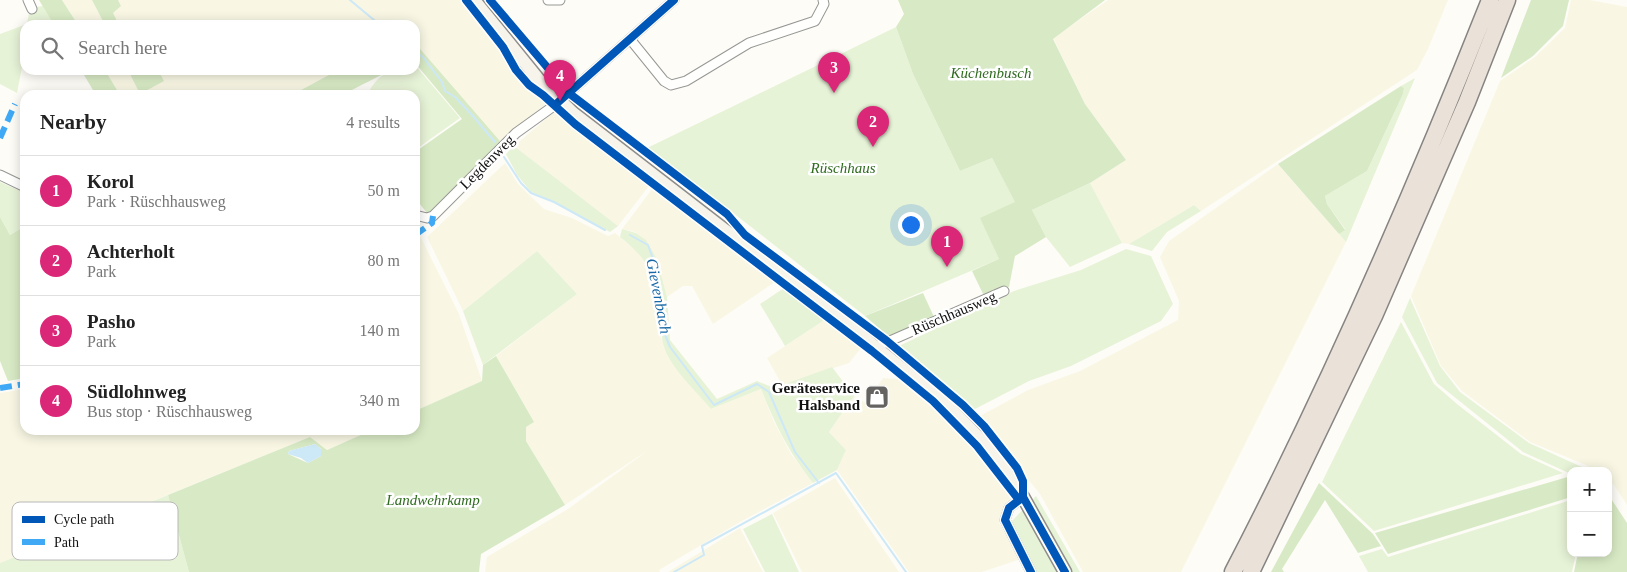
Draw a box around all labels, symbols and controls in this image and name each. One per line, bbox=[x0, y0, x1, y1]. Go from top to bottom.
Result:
search box bbox=[20, 20, 420, 75]
icon: search bbox=[38, 34, 66, 62]
text: Search here bbox=[78, 37, 167, 58]
pin: 3 bbox=[818, 52, 850, 93]
pin: 4 bbox=[544, 60, 576, 101]
park label: Küchenbusch bbox=[950, 65, 1031, 81]
pin: 2 bbox=[857, 106, 889, 147]
text: Nearby bbox=[40, 110, 107, 134]
text: 4 results bbox=[346, 114, 400, 131]
street label: Legdenweg bbox=[457, 131, 518, 192]
park label: Rüschhaus bbox=[810, 160, 876, 176]
text: Korol bbox=[87, 171, 134, 192]
text: 1 bbox=[52, 182, 60, 199]
text: 50 m bbox=[368, 182, 400, 199]
text: Park · Rüschhausweg bbox=[87, 193, 226, 210]
your location bbox=[898, 212, 924, 238]
pin: 1 bbox=[931, 226, 963, 267]
text: Achterholt bbox=[87, 241, 175, 262]
text: 2 bbox=[52, 252, 60, 269]
text: 80 m bbox=[368, 252, 400, 269]
water label: Gievenbach bbox=[643, 257, 675, 335]
text: Park bbox=[87, 263, 116, 280]
street label: Rüschhausweg bbox=[909, 288, 999, 338]
text: Pasho bbox=[87, 311, 136, 332]
text: 3 bbox=[52, 322, 60, 339]
text: 140 m bbox=[360, 322, 400, 339]
text: Park bbox=[87, 333, 116, 350]
place label: Geräteservice Halsband bbox=[772, 380, 861, 413]
text: Südlohnweg bbox=[87, 381, 186, 402]
shop icon: Geräteservice Halsband bbox=[864, 384, 890, 410]
text: 4 bbox=[52, 392, 60, 409]
text: 340 m bbox=[360, 392, 400, 409]
text: Bus stop · Rüschhausweg bbox=[87, 403, 252, 420]
map controls bbox=[1567, 467, 1612, 557]
button: + bbox=[1567, 467, 1612, 512]
park label: Landwehrkamp bbox=[385, 492, 480, 508]
legend bbox=[12, 502, 178, 560]
text: Cycle path bbox=[54, 512, 114, 527]
button: − bbox=[1567, 512, 1612, 557]
text: Path bbox=[54, 535, 79, 550]

